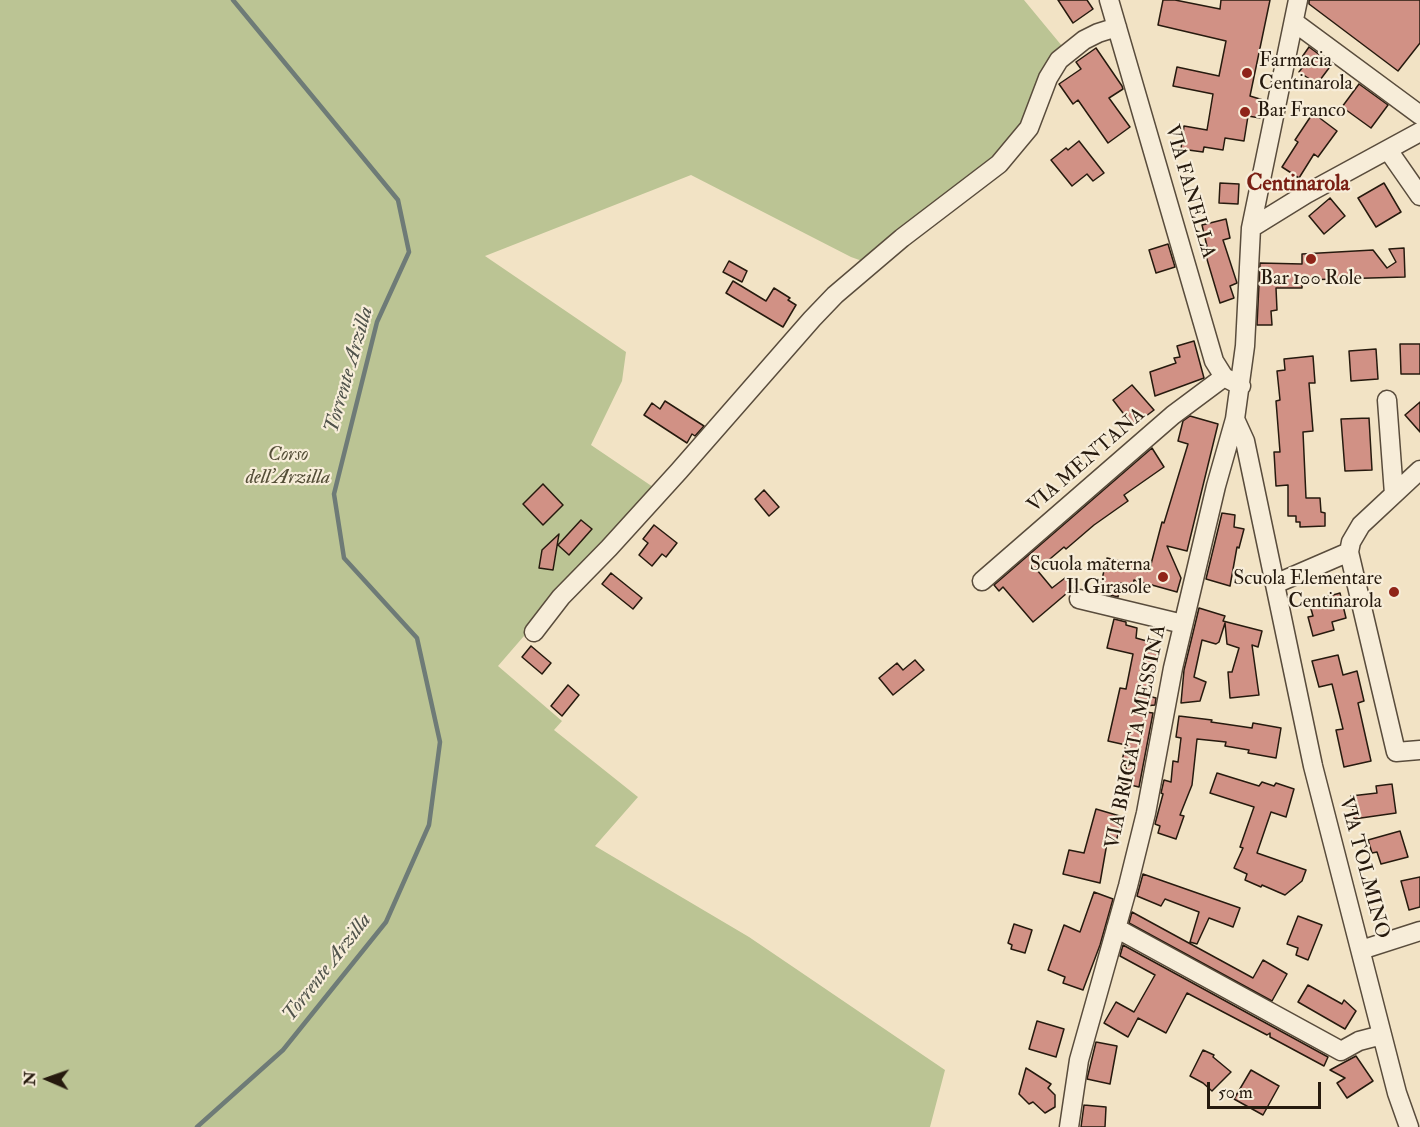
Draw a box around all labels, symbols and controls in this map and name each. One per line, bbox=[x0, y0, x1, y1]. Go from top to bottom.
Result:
place label: Farmacia Centinarola bbox=[1259, 50, 1353, 97]
marker: Farmacia Centinarola bbox=[1240, 66, 1254, 80]
place label: Bar Franco bbox=[1257, 100, 1346, 124]
marker: Bar Franco bbox=[1238, 105, 1252, 119]
street label: VIA FANELLA bbox=[1158, 122, 1220, 262]
district label: Centinarola bbox=[1246, 172, 1350, 198]
marker: Bar 100 Role bbox=[1304, 252, 1318, 266]
place label: Bar 100 Role bbox=[1260, 268, 1362, 292]
water label: Torrente Arzilla bbox=[320, 304, 380, 436]
street label: VIA MENTANA bbox=[1023, 403, 1151, 519]
park label: Corso dell'Arzilla bbox=[246, 444, 330, 491]
place label: Scuola materna Il Girasole bbox=[1030, 554, 1151, 601]
place label: Scuola Elementare Centinarola bbox=[1233, 568, 1382, 615]
marker: Scuola materna Il Girasole bbox=[1156, 570, 1170, 584]
marker: Scuola Elementare Centinarola bbox=[1387, 585, 1401, 599]
street label: VIA BRIGATA MESSINA bbox=[1101, 623, 1173, 851]
street label: VIA TOLMINO bbox=[1333, 794, 1393, 942]
water label: Torrente Arzilla bbox=[278, 909, 378, 1027]
north arrow bbox=[18, 1049, 78, 1109]
scale bar bbox=[1210, 1070, 1324, 1108]
text: N bbox=[20, 1071, 40, 1086]
text: 50 m bbox=[1218, 1081, 1253, 1104]

